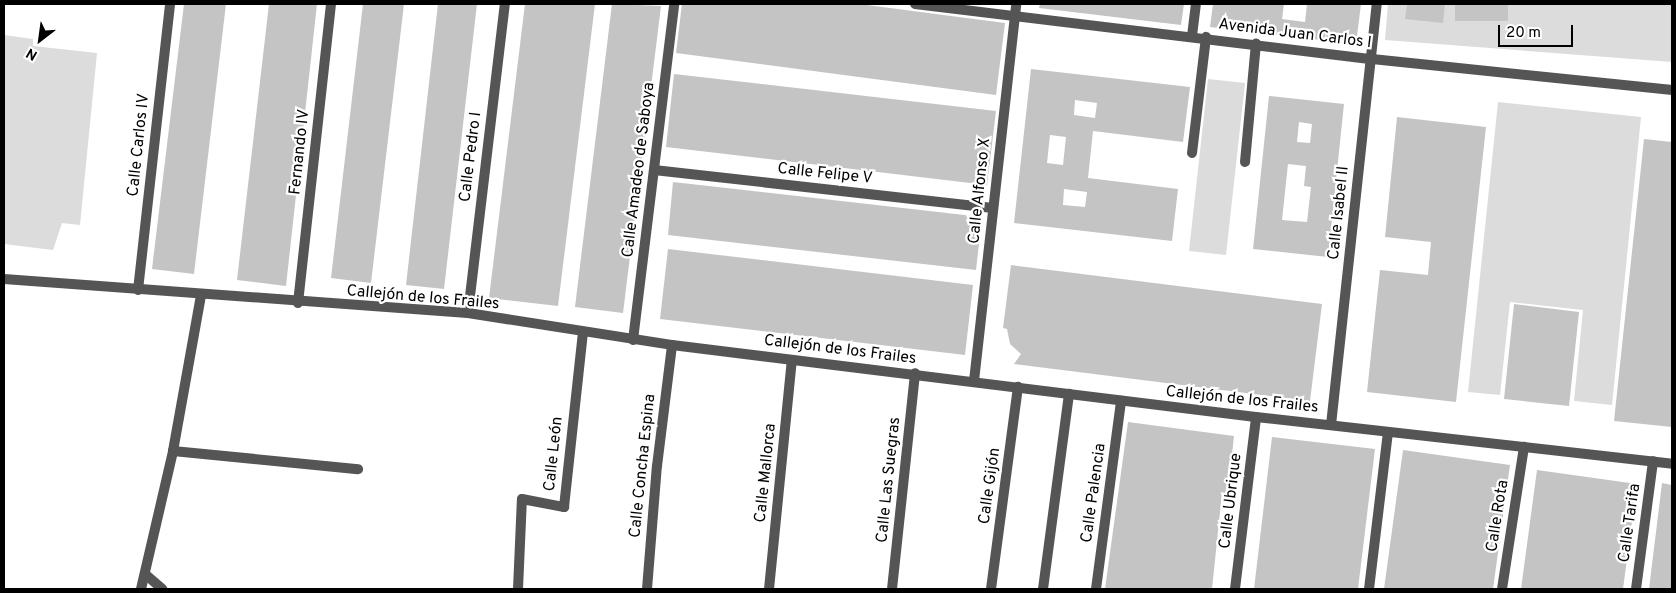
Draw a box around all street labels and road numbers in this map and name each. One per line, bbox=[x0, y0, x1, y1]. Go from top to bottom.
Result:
street label: Avenida Juan Carlos I bbox=[1217, 15, 1373, 53]
street label: Calle Amadeo de Saboya bbox=[619, 81, 659, 259]
street label: Calle Carlos IV bbox=[124, 92, 154, 198]
street label: Fernando IV bbox=[286, 108, 314, 196]
street label: Calle Pedro I bbox=[456, 111, 486, 203]
street label: Calle Alfonso X bbox=[965, 137, 995, 245]
street label: Calle Felipe V bbox=[776, 159, 874, 189]
street label: Calle Isabel II bbox=[1325, 165, 1353, 261]
street label: Callejón de los Frailes bbox=[346, 282, 500, 314]
street label: Callejón de los Frailes bbox=[763, 331, 917, 369]
street label: Callejón de los Frailes bbox=[1165, 382, 1319, 418]
street label: Calle Concha Espina bbox=[626, 393, 660, 539]
street label: Calle León bbox=[541, 416, 567, 492]
street label: Calle Las Suegras bbox=[873, 416, 905, 544]
street label: Calle Mallorca bbox=[751, 422, 781, 524]
street label: Calle Palencia bbox=[1078, 442, 1110, 544]
street label: Calle Gijón bbox=[975, 447, 1005, 525]
street label: Calle Ubrique bbox=[1216, 452, 1246, 550]
street label: Calle Rota bbox=[1483, 479, 1513, 553]
street label: Calle Tarifa bbox=[1615, 482, 1645, 564]

